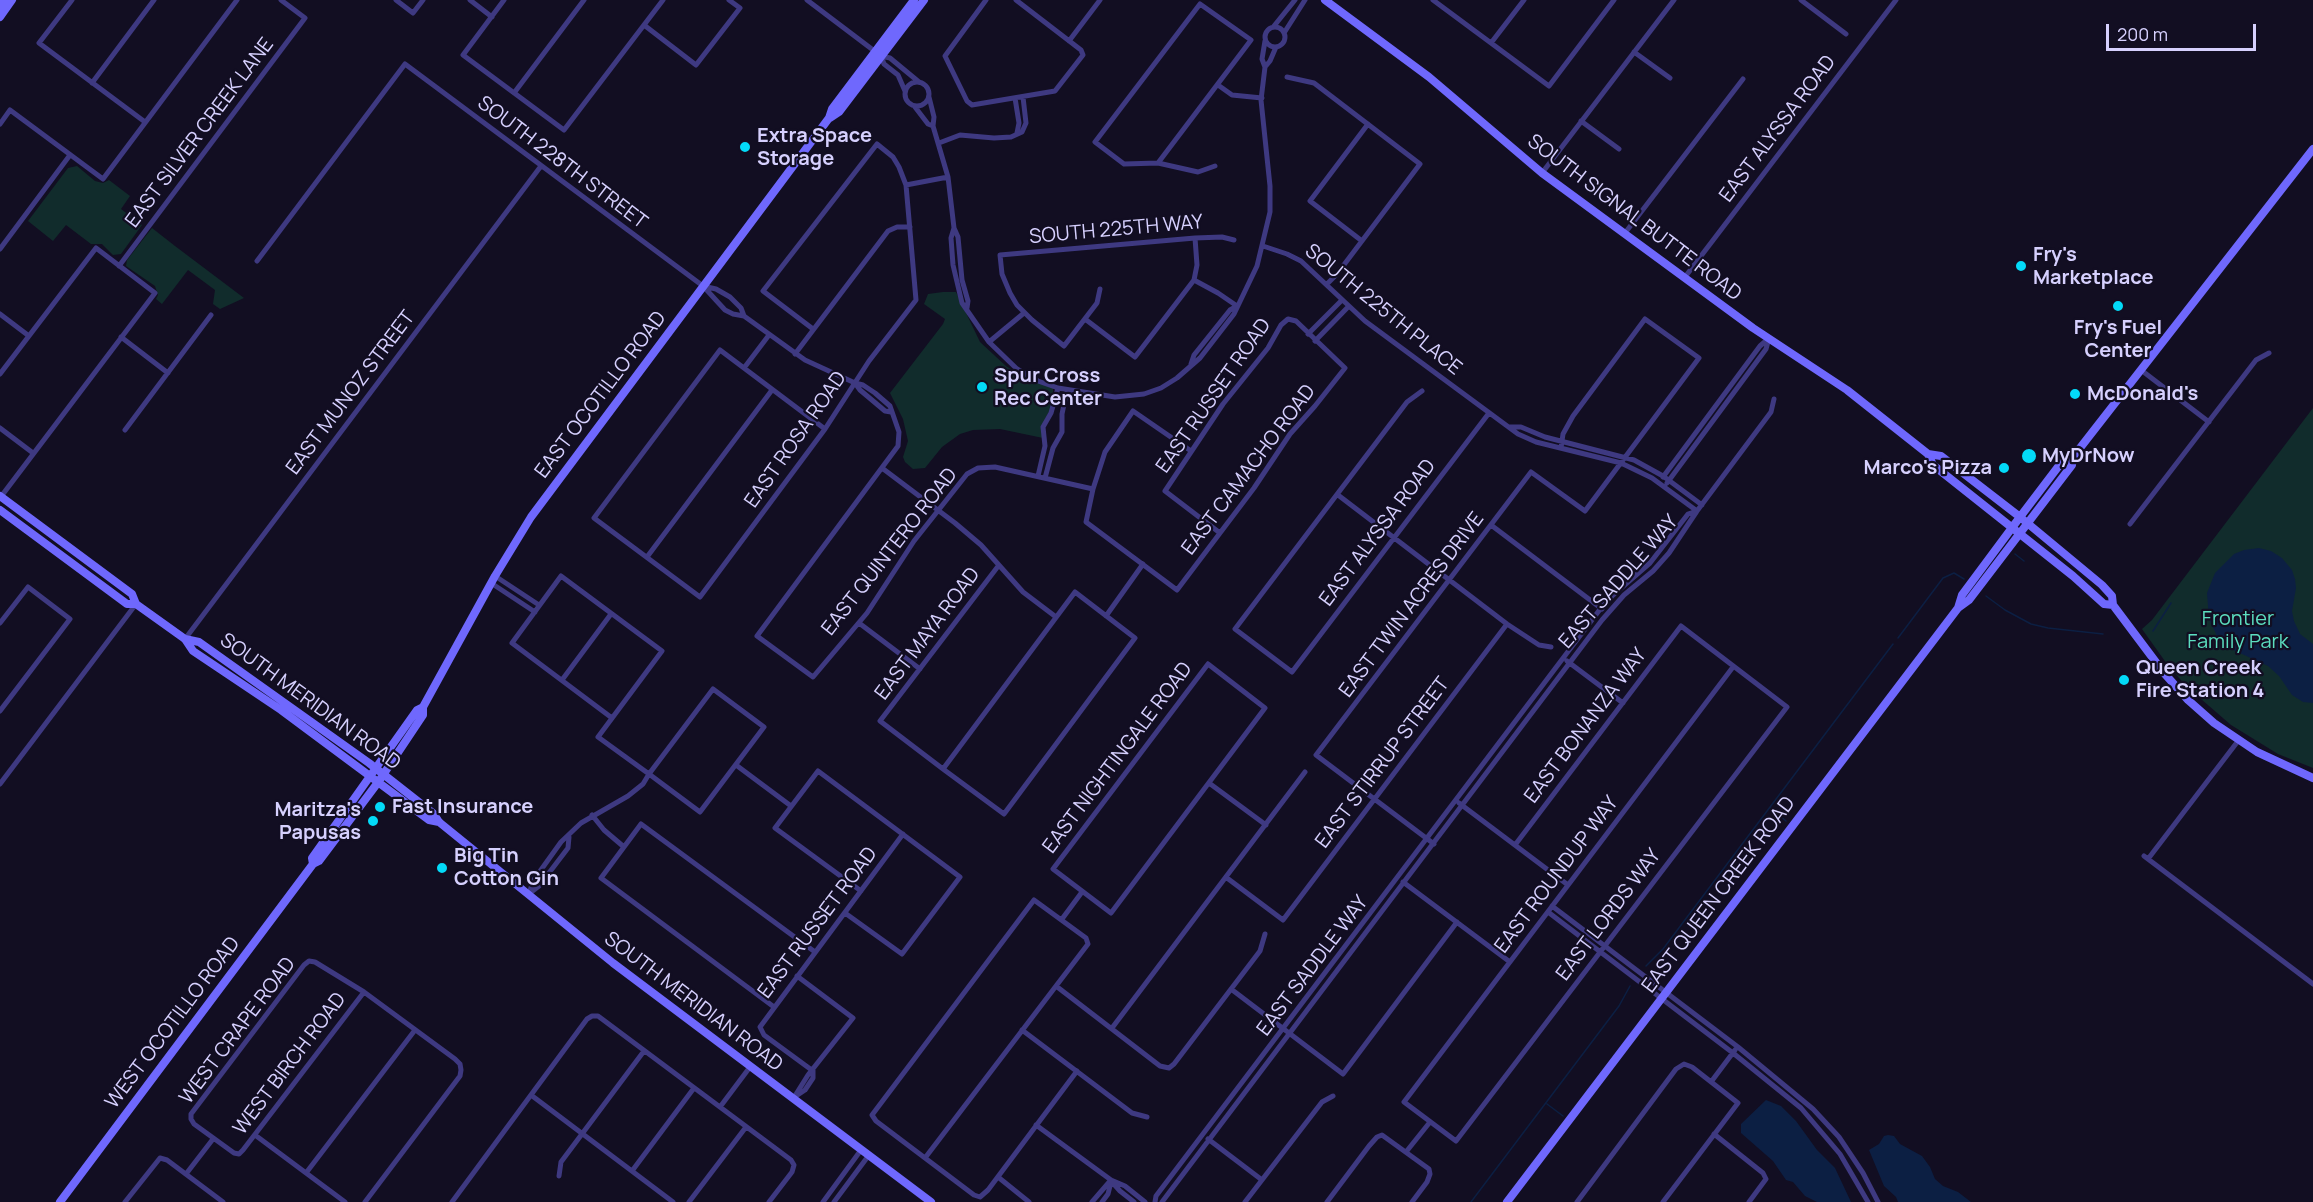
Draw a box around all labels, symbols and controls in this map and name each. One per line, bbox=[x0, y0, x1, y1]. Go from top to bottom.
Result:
scale bar bbox=[2109, 12, 2259, 50]
text: 200 m bbox=[2117, 22, 2168, 46]
street label: EAST SILVER CREEK LANE bbox=[121, 33, 279, 233]
street label: EAST ALYSSA ROAD bbox=[1715, 51, 1841, 207]
street label: SOUTH 228TH STREET bbox=[472, 91, 652, 235]
place label: Extra Space Storage bbox=[757, 124, 872, 171]
street label: SOUTH SIGNAL BUTTE ROAD bbox=[1522, 130, 1746, 306]
marker: Extra Space Storage bbox=[738, 140, 752, 154]
street label: SOUTH 225TH WAY bbox=[1028, 210, 1204, 250]
street label: SOUTH 225TH PLACE bbox=[1300, 239, 1466, 381]
place label: Fry's Marketplace bbox=[2033, 243, 2154, 290]
marker: Fry's Marketplace bbox=[2014, 259, 2028, 273]
marker: Fry's Fuel Center bbox=[2111, 299, 2125, 313]
street label: EAST MUNOZ STREET bbox=[282, 306, 420, 480]
street label: EAST OCOTILLO ROAD bbox=[530, 307, 672, 483]
street label: EAST RUSSET ROAD bbox=[1152, 314, 1276, 478]
place label: Fry's Fuel Center bbox=[2074, 316, 2162, 363]
place label: Spur Cross Rec Center bbox=[994, 364, 1102, 411]
street label: EAST ROSA ROAD bbox=[740, 367, 852, 513]
marker: Spur Cross Rec Center bbox=[975, 380, 989, 394]
street label: EAST CAMACHO ROAD bbox=[1177, 380, 1321, 560]
place label: McDonald's bbox=[2087, 382, 2198, 406]
marker: McDonald's bbox=[2068, 387, 2082, 401]
place label: MyDrNow bbox=[2042, 444, 2135, 468]
marker: MyDrNow bbox=[2020, 447, 2038, 465]
street label: EAST ALYSSA ROAD bbox=[1315, 455, 1441, 611]
place label: Marco's Pizza bbox=[1864, 456, 1992, 480]
marker: Marco's Pizza bbox=[1997, 461, 2011, 475]
street label: EAST QUINTERO ROAD bbox=[817, 463, 963, 641]
street label: EAST TWIN ACRES DRIVE bbox=[1335, 508, 1489, 702]
street label: EAST SADDLE WAY bbox=[1554, 510, 1684, 654]
street label: EAST MAYA ROAD bbox=[870, 563, 986, 705]
park label: Frontier Family Park bbox=[2187, 607, 2289, 654]
street label: SOUTH MERIDIAN ROAD bbox=[215, 628, 405, 776]
street label: EAST BONANZA WAY bbox=[1520, 644, 1652, 808]
place label: Queen Creek Fire Station 4 bbox=[2136, 656, 2265, 703]
street label: EAST NIGHTINGALE ROAD bbox=[1038, 658, 1198, 858]
street label: EAST STIRRUP STREET bbox=[1311, 673, 1455, 853]
marker: Queen Creek Fire Station 4 bbox=[2117, 673, 2131, 687]
street label: EAST ROUNDUP WAY bbox=[1490, 792, 1624, 958]
street label: EAST QUEEN CREEK ROAD bbox=[1637, 792, 1801, 998]
place label: Fast Insurance bbox=[392, 795, 533, 819]
place label: Maritza's Papusas bbox=[275, 798, 361, 845]
marker: Fast Insurance bbox=[373, 800, 387, 814]
marker: Maritza's Papusas bbox=[366, 814, 380, 828]
street label: EAST RUSSET ROAD bbox=[753, 843, 883, 1003]
place label: Big Tin Cotton Gin bbox=[454, 844, 559, 891]
street label: EAST LORDS WAY bbox=[1552, 844, 1666, 986]
marker: Big Tin Cotton Gin bbox=[435, 861, 449, 875]
street label: EAST SADDLE WAY bbox=[1252, 891, 1374, 1041]
street label: SOUTH MERIDIAN ROAD bbox=[599, 927, 787, 1077]
street label: WEST OCOTILLO ROAD bbox=[101, 932, 245, 1114]
street label: WEST CRAPE ROAD bbox=[175, 953, 301, 1109]
street label: WEST BIRCH ROAD bbox=[229, 988, 351, 1140]

